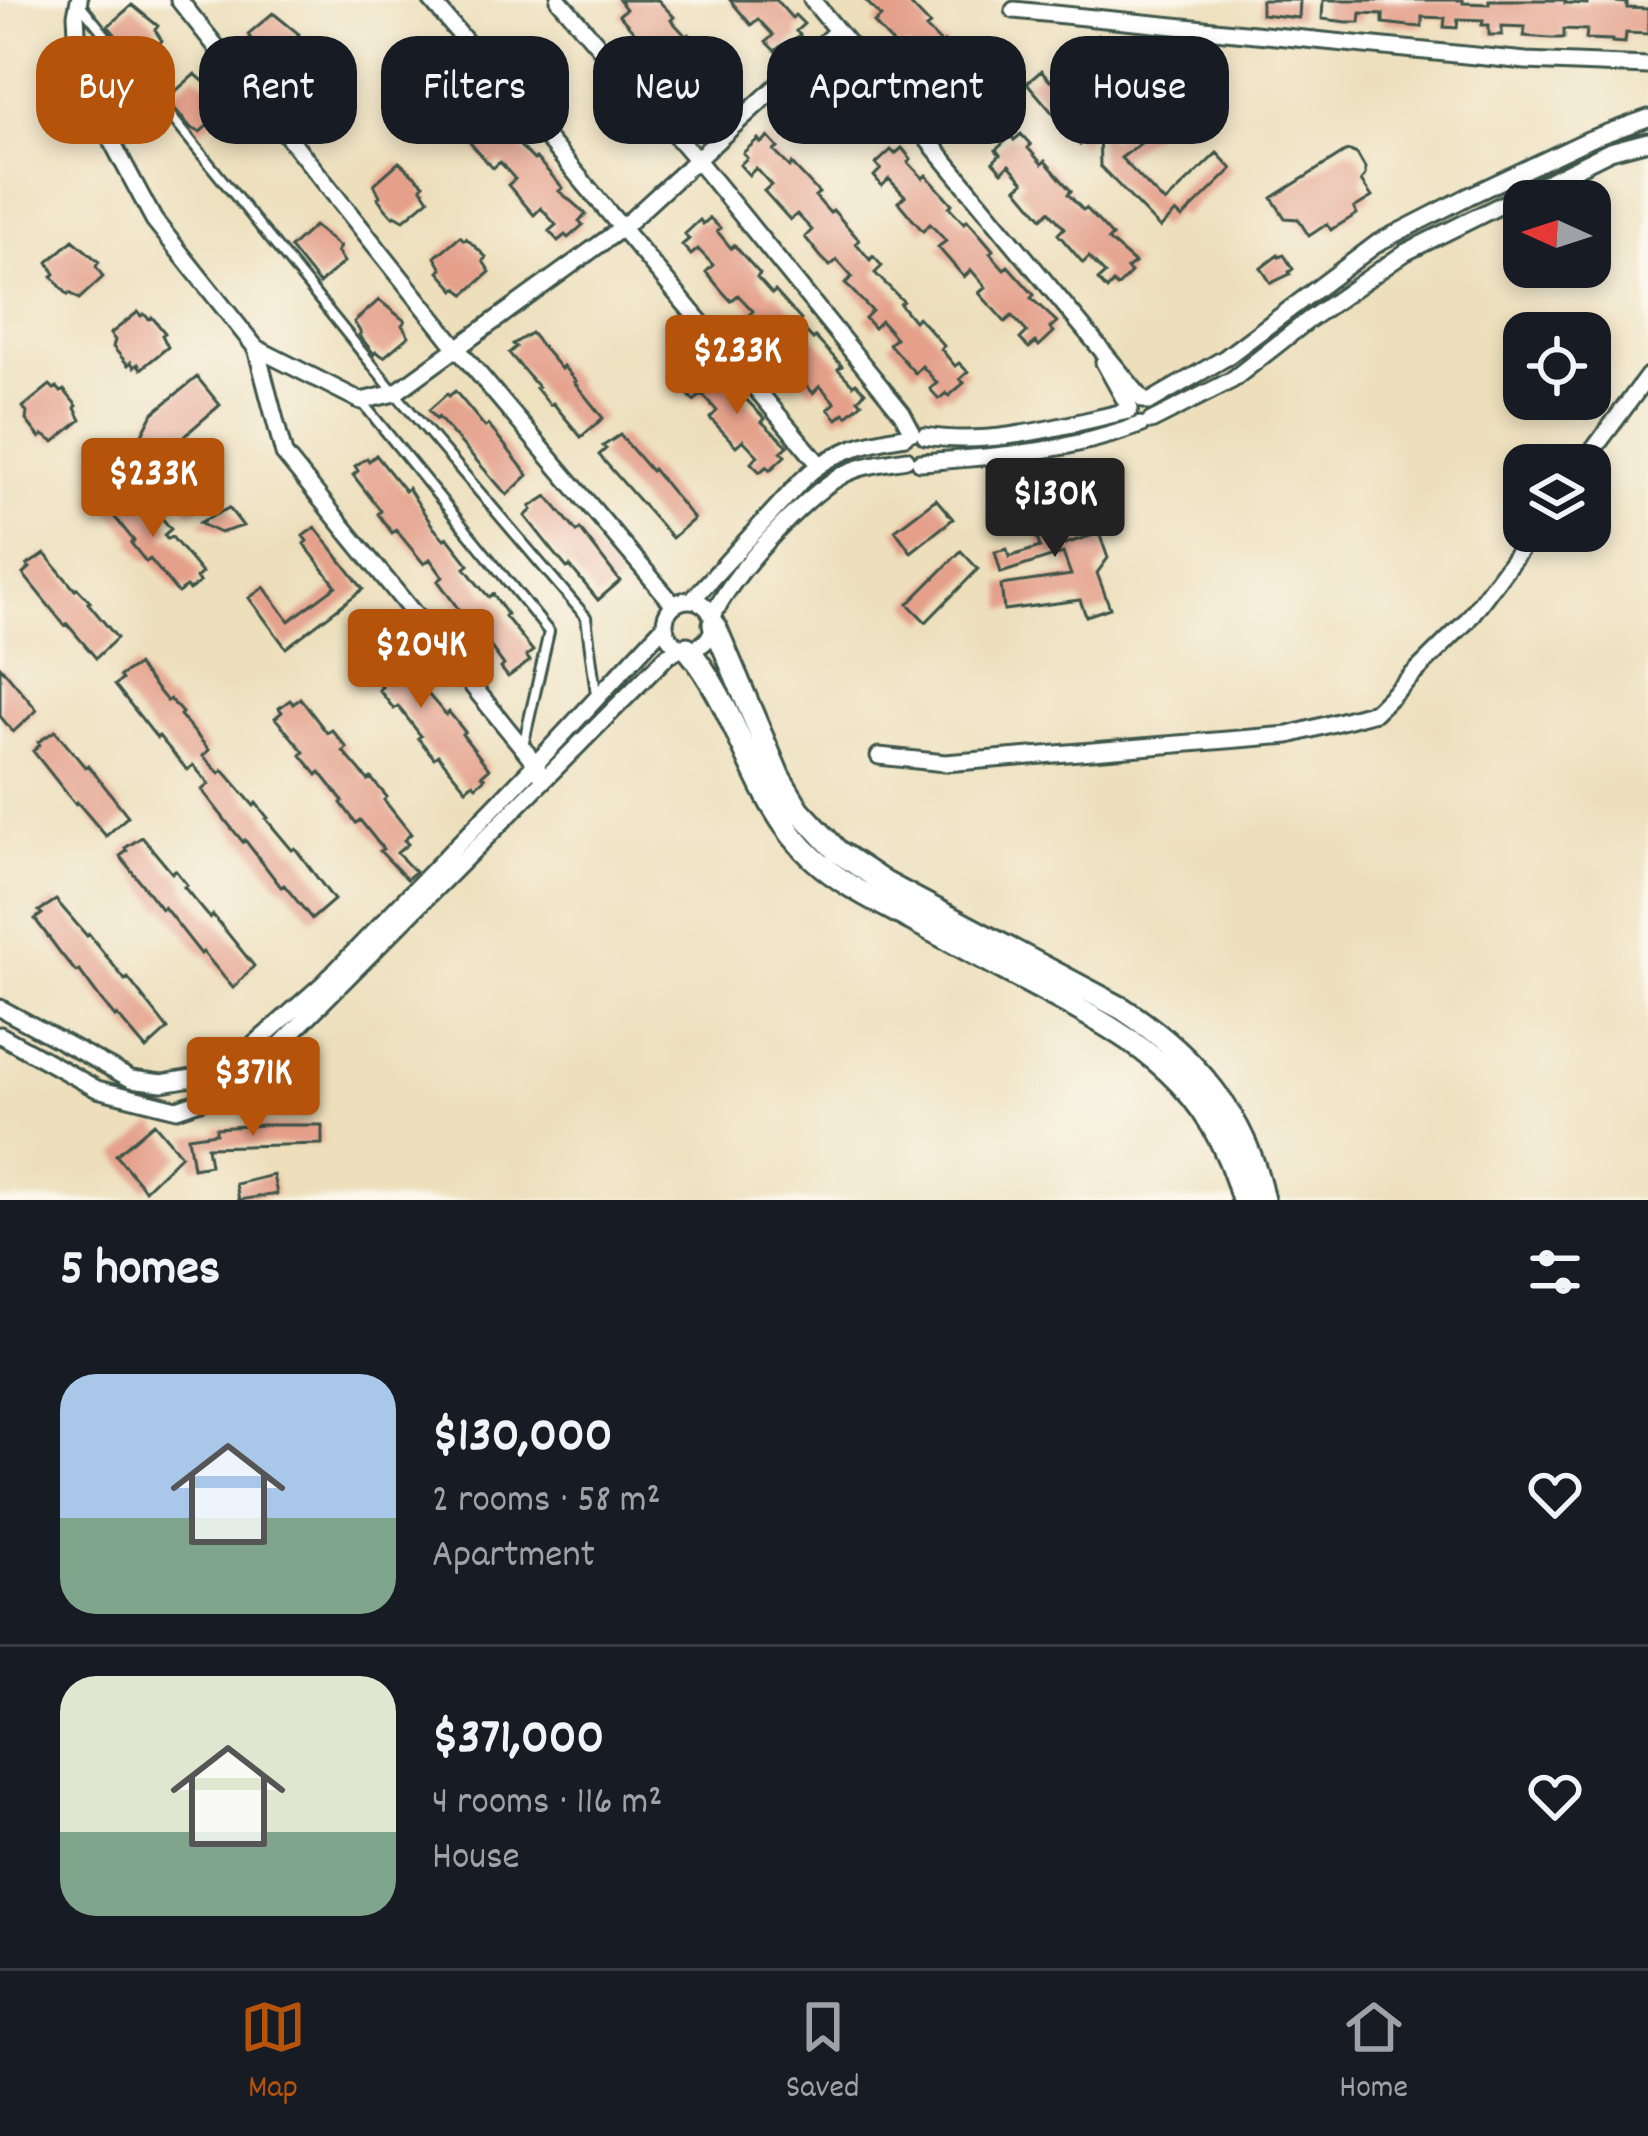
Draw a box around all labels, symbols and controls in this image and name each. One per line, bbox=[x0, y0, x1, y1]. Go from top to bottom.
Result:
chip: Buy bbox=[36, 36, 175, 144]
chip: Rent bbox=[199, 36, 357, 144]
chip: Filters bbox=[381, 36, 569, 144]
chip: New bbox=[593, 36, 743, 144]
chip: Apartment bbox=[767, 36, 1026, 144]
chip: House bbox=[1050, 36, 1229, 144]
north arrow bbox=[1503, 180, 1611, 288]
map controls bbox=[1503, 180, 1611, 552]
button: locate bbox=[1503, 312, 1611, 420]
pin: $233K bbox=[653, 315, 821, 417]
text: $233K bbox=[692, 326, 782, 381]
pin: $233K bbox=[69, 438, 237, 540]
button: layers bbox=[1503, 444, 1611, 552]
text: $233K bbox=[108, 449, 198, 504]
pin: $130K bbox=[971, 458, 1139, 560]
text: $130K bbox=[1013, 469, 1097, 524]
pin: $204K bbox=[337, 609, 505, 711]
text: $204K bbox=[375, 620, 467, 675]
pin: $371K bbox=[169, 1037, 337, 1139]
text: $371K bbox=[214, 1048, 292, 1103]
text: 5 homes bbox=[60, 1236, 220, 1308]
icon: filters bbox=[1522, 1239, 1588, 1305]
text: $130,000 bbox=[432, 1403, 613, 1475]
icon: home bbox=[156, 1422, 300, 1566]
icon: heart bbox=[1522, 1461, 1588, 1527]
text: 2 rooms · 58 m² bbox=[432, 1475, 661, 1530]
text: Apartment bbox=[432, 1530, 595, 1585]
text: $371,000 bbox=[432, 1705, 604, 1777]
icon: home bbox=[156, 1724, 300, 1868]
icon: heart bbox=[1522, 1763, 1588, 1829]
text: 4 rooms · 116 m² bbox=[432, 1777, 662, 1832]
text: House bbox=[432, 1832, 520, 1887]
tab: Map bbox=[240, 1994, 306, 2113]
tab: Saved bbox=[786, 1994, 859, 2113]
tab: Home bbox=[1339, 1994, 1408, 2113]

